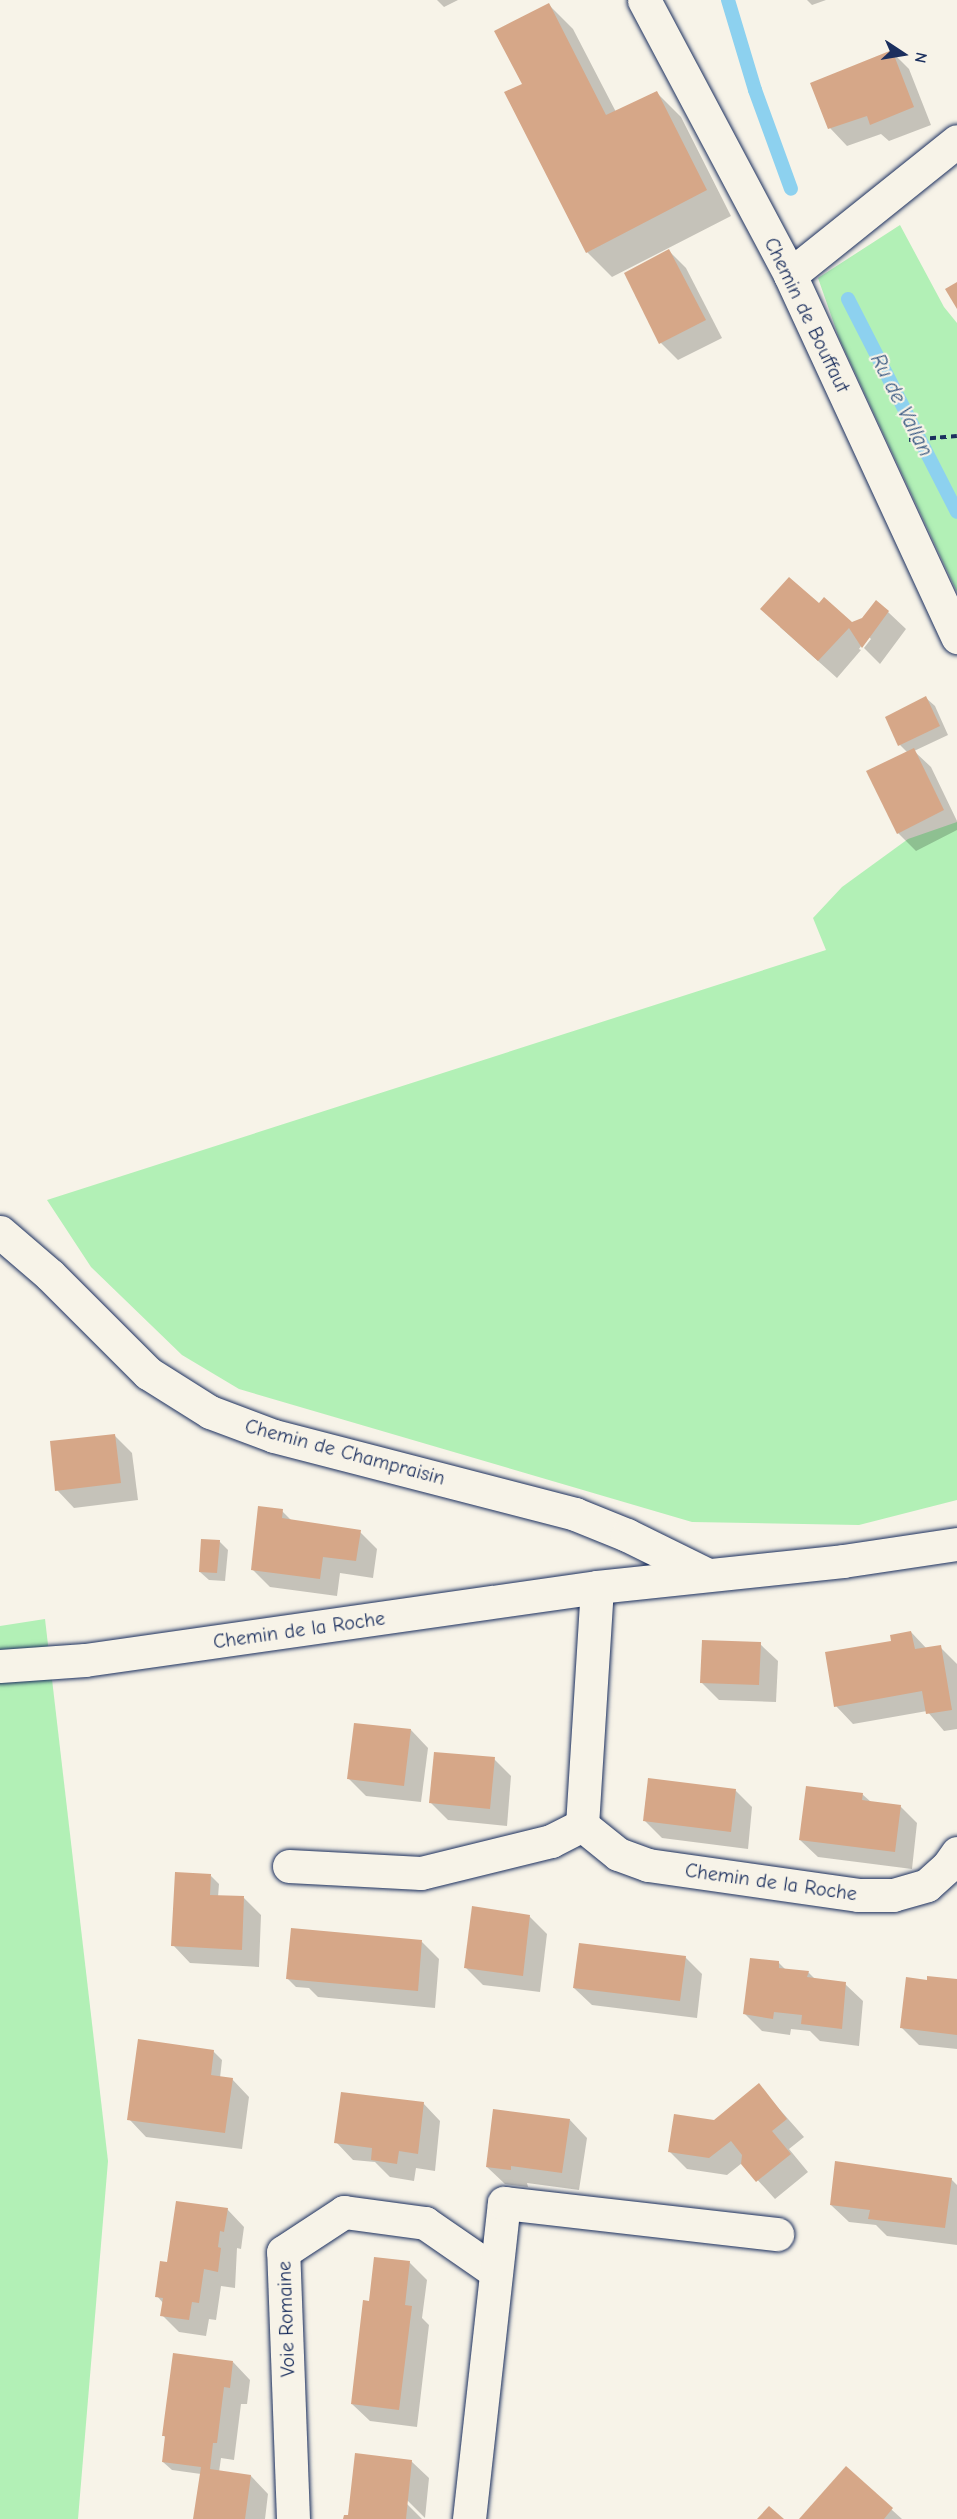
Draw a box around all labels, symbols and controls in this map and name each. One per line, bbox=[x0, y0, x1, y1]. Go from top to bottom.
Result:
north arrow bbox=[873, 24, 933, 84]
text: N bbox=[911, 51, 930, 65]
street label: Chemin de Bouffaut bbox=[759, 234, 855, 396]
water label: Ru de Vallan bbox=[865, 349, 939, 461]
street label: Chemin de Champraisin bbox=[242, 1414, 448, 1490]
street label: Chemin de la Roche bbox=[212, 1606, 386, 1654]
street label: Chemin de la Roche bbox=[684, 1858, 858, 1906]
street label: Voie Romaine bbox=[272, 2261, 300, 2377]

